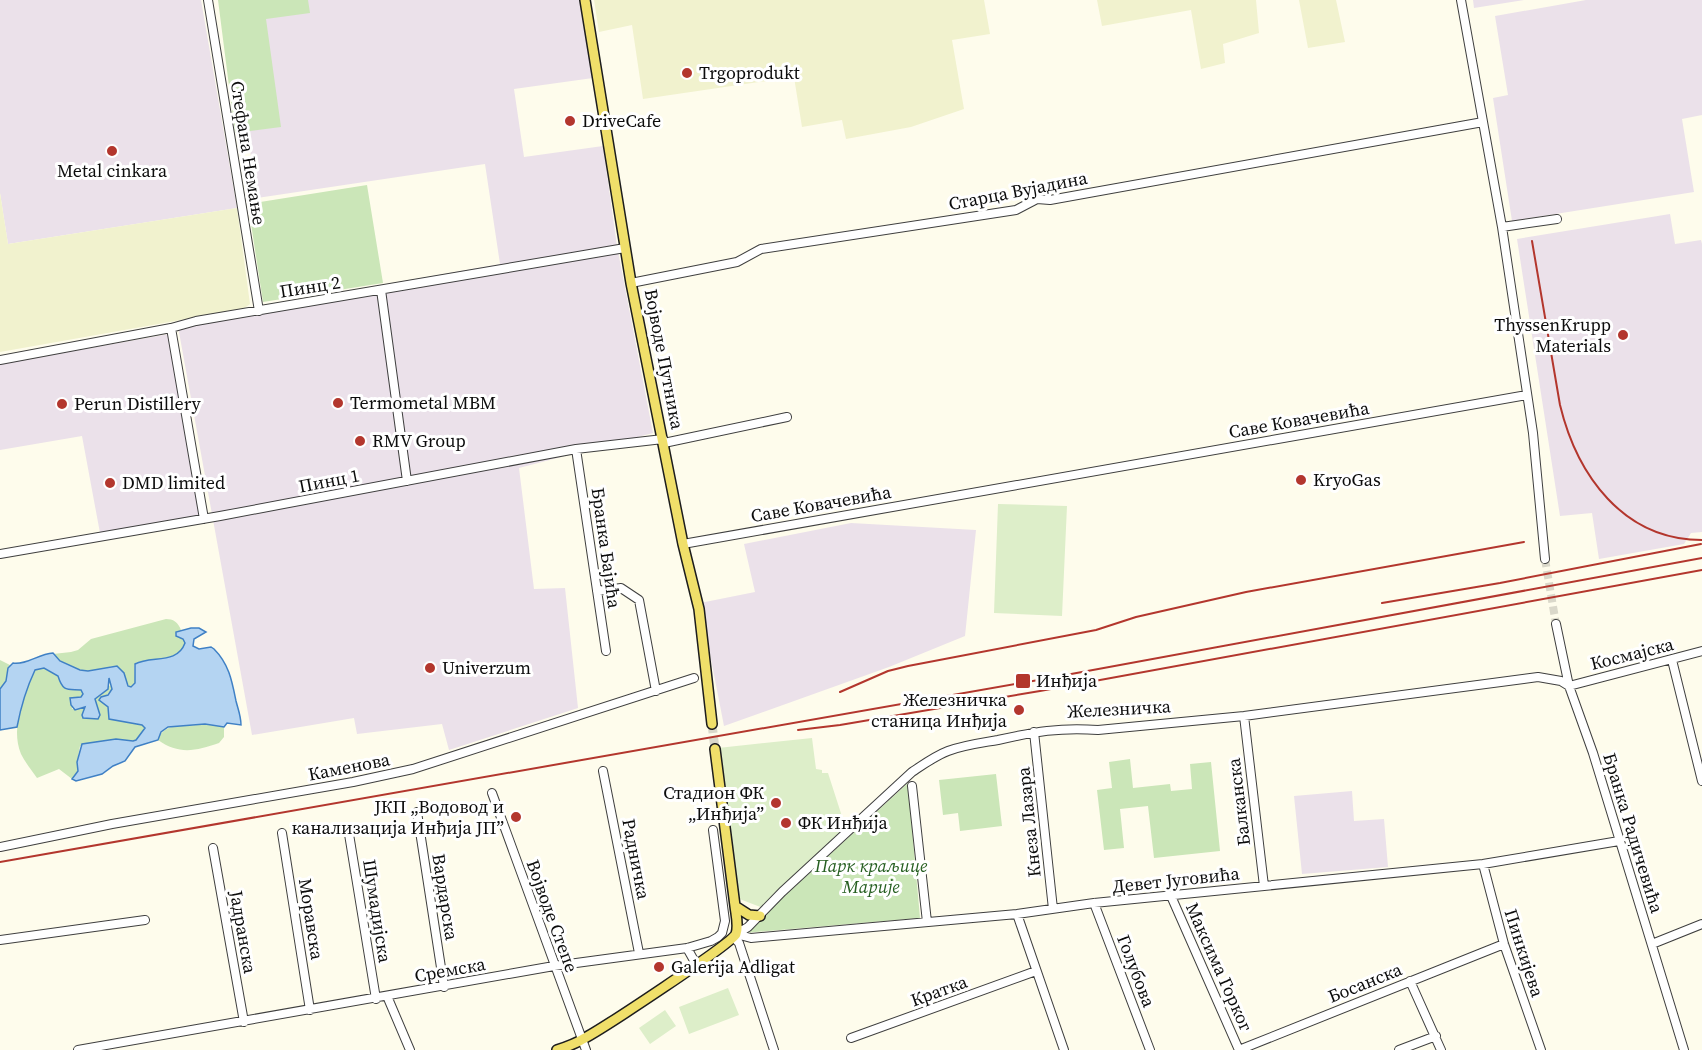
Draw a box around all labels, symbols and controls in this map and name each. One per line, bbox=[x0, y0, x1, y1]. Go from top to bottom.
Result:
place label: Trgoprodukt bbox=[699, 60, 800, 85]
marker: Trgoprodukt bbox=[680, 66, 694, 80]
street label: Стефана Немање bbox=[225, 79, 272, 227]
place label: DriveCafe bbox=[582, 108, 661, 133]
marker: DriveCafe bbox=[563, 114, 577, 128]
marker: Metal cinkara bbox=[105, 144, 119, 158]
place label: Metal cinkara bbox=[57, 158, 168, 183]
street label: Старца Вујадина bbox=[946, 165, 1090, 216]
street label: Пинц 2 bbox=[278, 269, 342, 304]
street label: Војводе Путника bbox=[639, 287, 691, 432]
place label: ThyssenKrupp Materials bbox=[1494, 312, 1611, 358]
marker: ThyssenKrupp Materials bbox=[1616, 328, 1630, 342]
place label: Termometal MBM bbox=[350, 390, 496, 415]
place label: Perun Distillery bbox=[74, 391, 202, 416]
street label: Саве Ковачевића bbox=[1227, 395, 1372, 444]
marker: Termometal MBM bbox=[331, 396, 345, 410]
marker: Perun Distillery bbox=[55, 397, 69, 411]
place label: RMV Group bbox=[372, 428, 466, 453]
marker: RMV Group bbox=[353, 434, 367, 448]
street label: Пинц 1 bbox=[296, 462, 361, 499]
place label: KryoGas bbox=[1313, 467, 1381, 492]
place label: DMD limited bbox=[122, 470, 225, 495]
marker: KryoGas bbox=[1294, 473, 1308, 487]
marker: DMD limited bbox=[103, 476, 117, 490]
street label: Саве Ковачевића bbox=[749, 479, 894, 528]
street label: Бранка Бајића bbox=[586, 486, 627, 611]
street label: Космајска bbox=[1588, 631, 1677, 676]
place label: Univerzum bbox=[442, 655, 531, 680]
marker: Univerzum bbox=[423, 661, 437, 675]
place label: Инђија bbox=[1036, 668, 1098, 693]
marker: Инђија bbox=[1014, 672, 1032, 690]
place label: Железничка станица Инђија bbox=[871, 687, 1008, 733]
street label: Железничка bbox=[1067, 693, 1172, 724]
marker: Железничка станица Инђија bbox=[1012, 703, 1026, 717]
street label: Каменова bbox=[306, 746, 393, 787]
street label: Бранка Радичевића bbox=[1597, 750, 1670, 917]
street label: Балканска bbox=[1221, 756, 1256, 847]
street label: Кнеза Лазара bbox=[1010, 765, 1047, 878]
place label: Стадион ФК „Инђија” bbox=[663, 780, 764, 826]
place label: ЈКП „Водовод и канализација Инђија ЈП” bbox=[291, 794, 504, 840]
marker: Стадион ФК „Инђија” bbox=[769, 796, 783, 810]
marker: ЈКП „Водовод и канализација Инђија ЈП” bbox=[509, 810, 523, 824]
place label: ФК Инђија bbox=[798, 810, 888, 835]
street label: Радничка bbox=[616, 816, 657, 902]
marker: ФК Инђија bbox=[779, 816, 793, 830]
street label: Вардарска bbox=[426, 852, 465, 943]
park label: Парк краљице Марије bbox=[814, 853, 928, 899]
street label: Војводе Степе bbox=[521, 856, 584, 976]
street label: Шумадијска bbox=[357, 857, 398, 965]
street label: Девет Југовића bbox=[1111, 860, 1242, 899]
street label: Моравска bbox=[293, 876, 330, 962]
street label: Јадранска bbox=[224, 887, 263, 976]
street label: Максима Горког bbox=[1180, 899, 1259, 1035]
street label: Пинкијева bbox=[1499, 906, 1551, 1001]
street label: Голубова bbox=[1111, 931, 1162, 1011]
street label: Сремска bbox=[412, 951, 488, 988]
place label: Galerija Adligat bbox=[671, 954, 795, 979]
street label: Босанска bbox=[1324, 956, 1406, 1009]
marker: Galerija Adligat bbox=[652, 960, 666, 974]
street label: Кратка bbox=[907, 968, 972, 1012]

